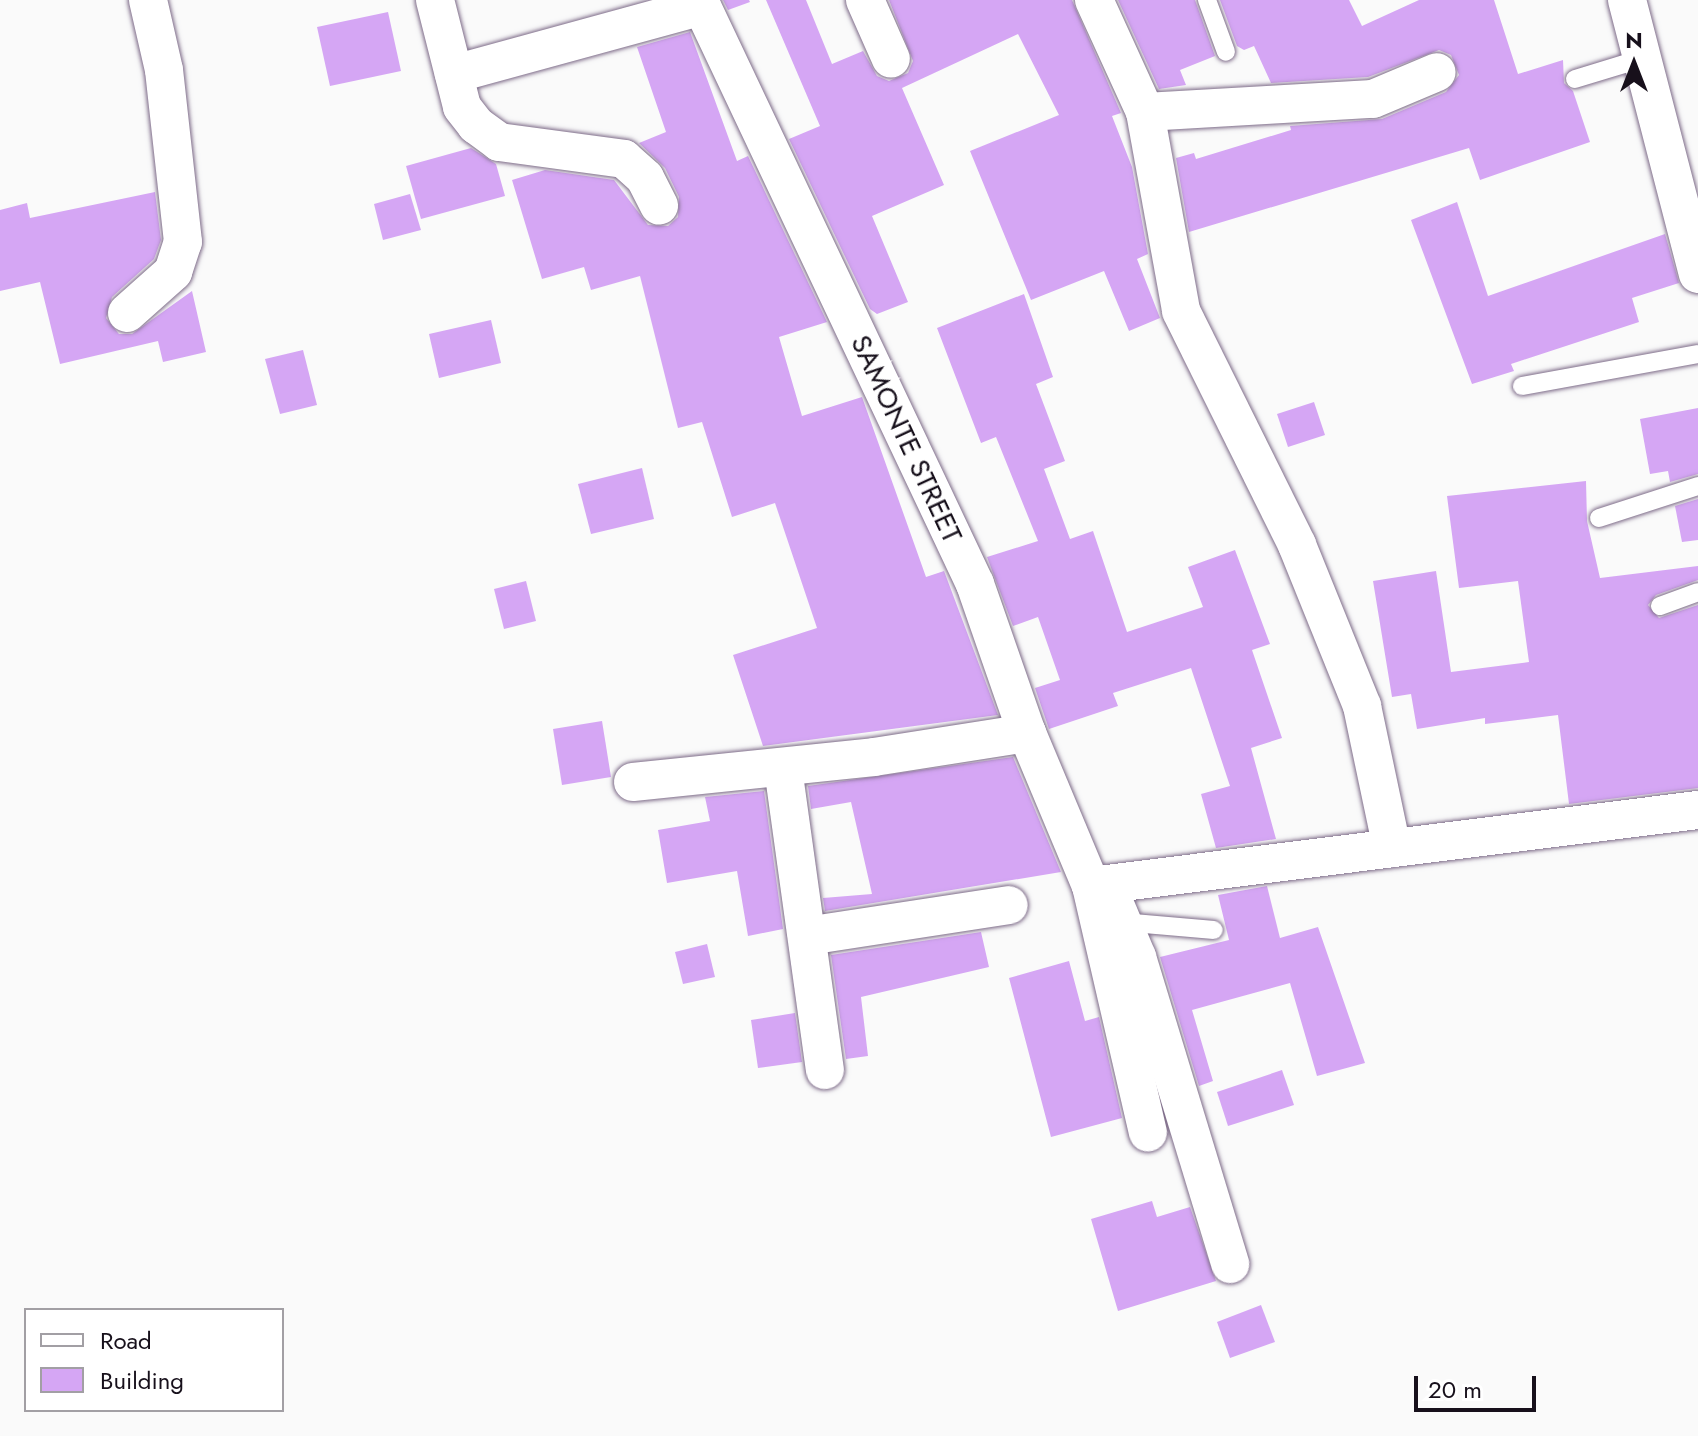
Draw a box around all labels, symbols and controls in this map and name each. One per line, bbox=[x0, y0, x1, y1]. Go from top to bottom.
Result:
north arrow bbox=[1594, 24, 1674, 104]
text: N bbox=[1625, 24, 1643, 56]
street label: SAMONTE STREET bbox=[843, 330, 969, 548]
legend bbox=[24, 1308, 284, 1412]
text: Road bbox=[100, 1323, 152, 1358]
scale bar bbox=[1418, 1360, 1540, 1410]
text: Building bbox=[100, 1363, 184, 1398]
text: 20 m bbox=[1428, 1372, 1482, 1407]

